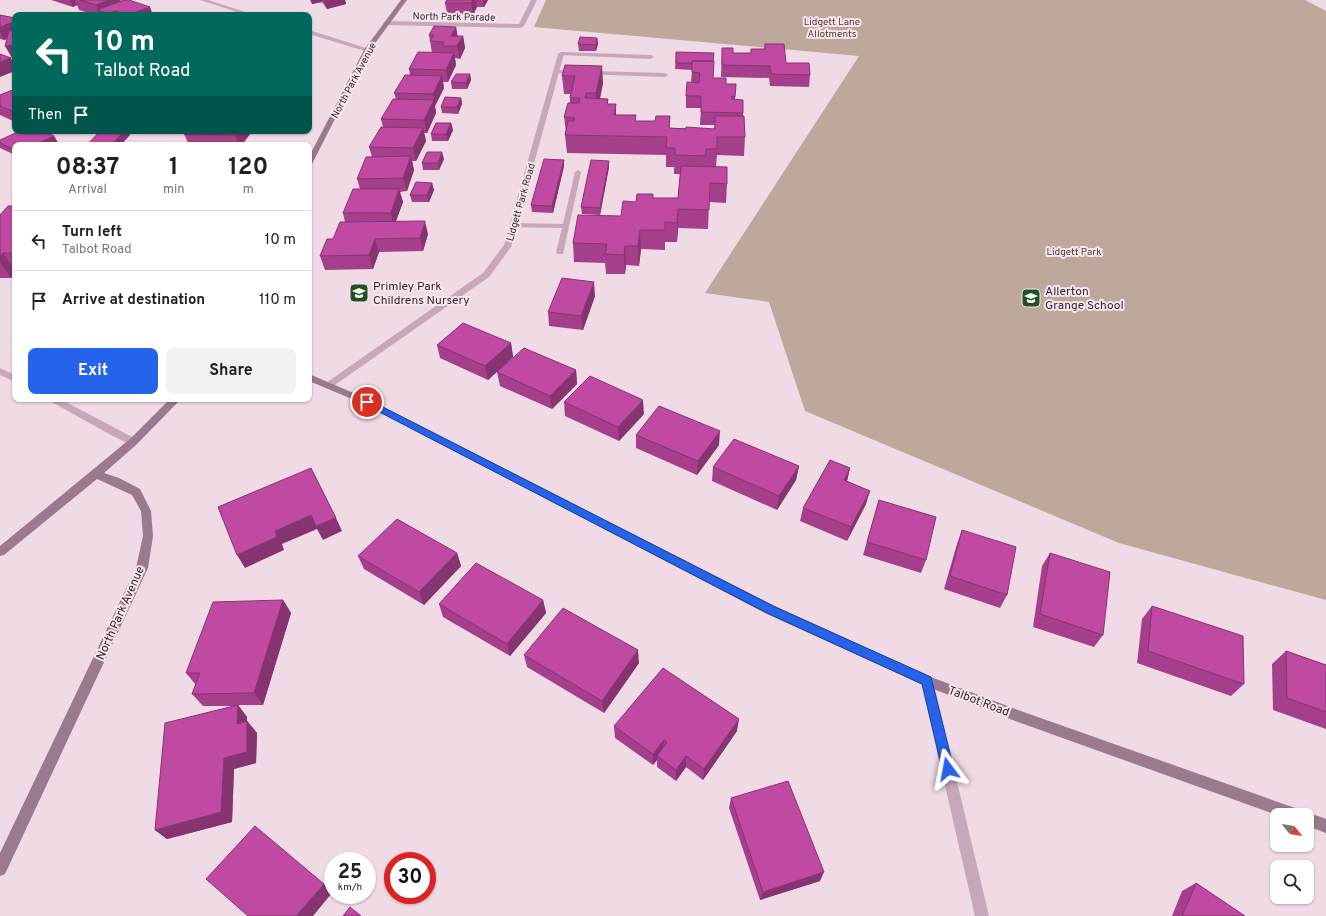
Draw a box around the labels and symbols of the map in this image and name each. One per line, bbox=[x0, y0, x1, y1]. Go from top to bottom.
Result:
street label: North Park Parade bbox=[412, 10, 495, 25]
park label: Lidgett Lane Allotments bbox=[804, 16, 860, 41]
street label: North Park Avenue bbox=[329, 40, 380, 121]
street label: Lidgett Park Road bbox=[504, 162, 539, 243]
park label: Lidgett Park bbox=[1046, 246, 1102, 259]
place label: Primley Park Childrens Nursery bbox=[373, 279, 470, 309]
school or university icon: Primley Park Childrens Nursery bbox=[348, 282, 370, 304]
place label: Allerton Grange School bbox=[1045, 284, 1124, 314]
school or university icon: Allerton Grange School bbox=[1020, 287, 1042, 309]
pin bbox=[350, 385, 384, 419]
street label: North Park Avenue bbox=[93, 564, 149, 663]
street label: Talbot Road bbox=[946, 683, 1012, 721]
position arrow bbox=[927, 748, 969, 790]
north arrow bbox=[1270, 808, 1314, 852]
speed limit sign: 30 bbox=[384, 852, 436, 904]

